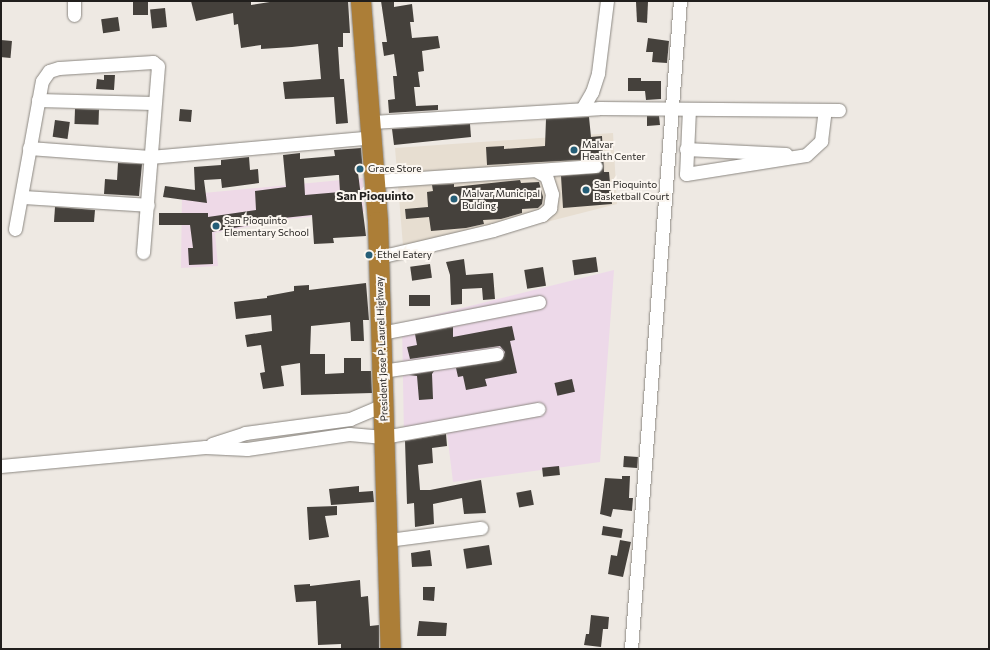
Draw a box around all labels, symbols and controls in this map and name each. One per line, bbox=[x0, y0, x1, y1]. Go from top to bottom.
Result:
place label: Malvar Health Center bbox=[582, 138, 645, 162]
marker: Malvar Health Center bbox=[569, 145, 579, 155]
place label: Grace Store bbox=[368, 163, 421, 175]
marker: Grace Store bbox=[355, 164, 365, 174]
place label: San Pioquinto Basketball Court bbox=[594, 178, 669, 202]
marker: San Pioquinto Basketball Court bbox=[581, 185, 591, 195]
place label: Malvar Municipal Bulding bbox=[462, 187, 540, 210]
district label: San Pioquinto bbox=[336, 189, 414, 203]
marker: Malvar Municipal Bulding bbox=[449, 194, 459, 204]
place label: San Pioquinto Elementary School bbox=[224, 214, 309, 238]
marker: San Pioquinto Elementary School bbox=[211, 221, 221, 231]
place label: Ethel Eatery bbox=[377, 249, 432, 261]
marker: Ethel Eatery bbox=[364, 250, 374, 260]
street label: President Jose P. Laurel Highway bbox=[373, 276, 391, 422]

